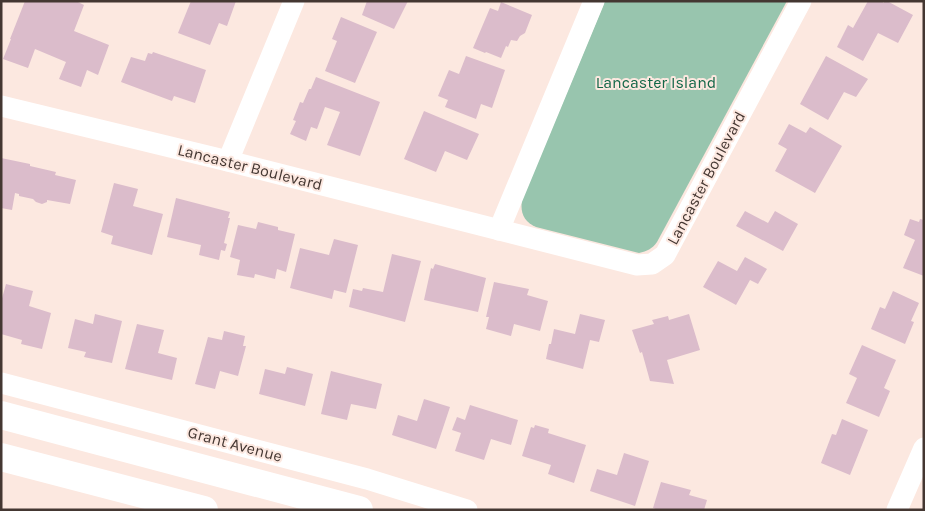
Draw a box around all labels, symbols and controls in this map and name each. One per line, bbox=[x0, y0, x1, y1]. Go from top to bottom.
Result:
park label: Lancaster Island bbox=[596, 73, 716, 92]
street label: Lancaster Boulevard bbox=[663, 108, 749, 248]
street label: Lancaster Boulevard bbox=[176, 140, 324, 194]
street label: Grant Avenue bbox=[186, 422, 284, 466]

